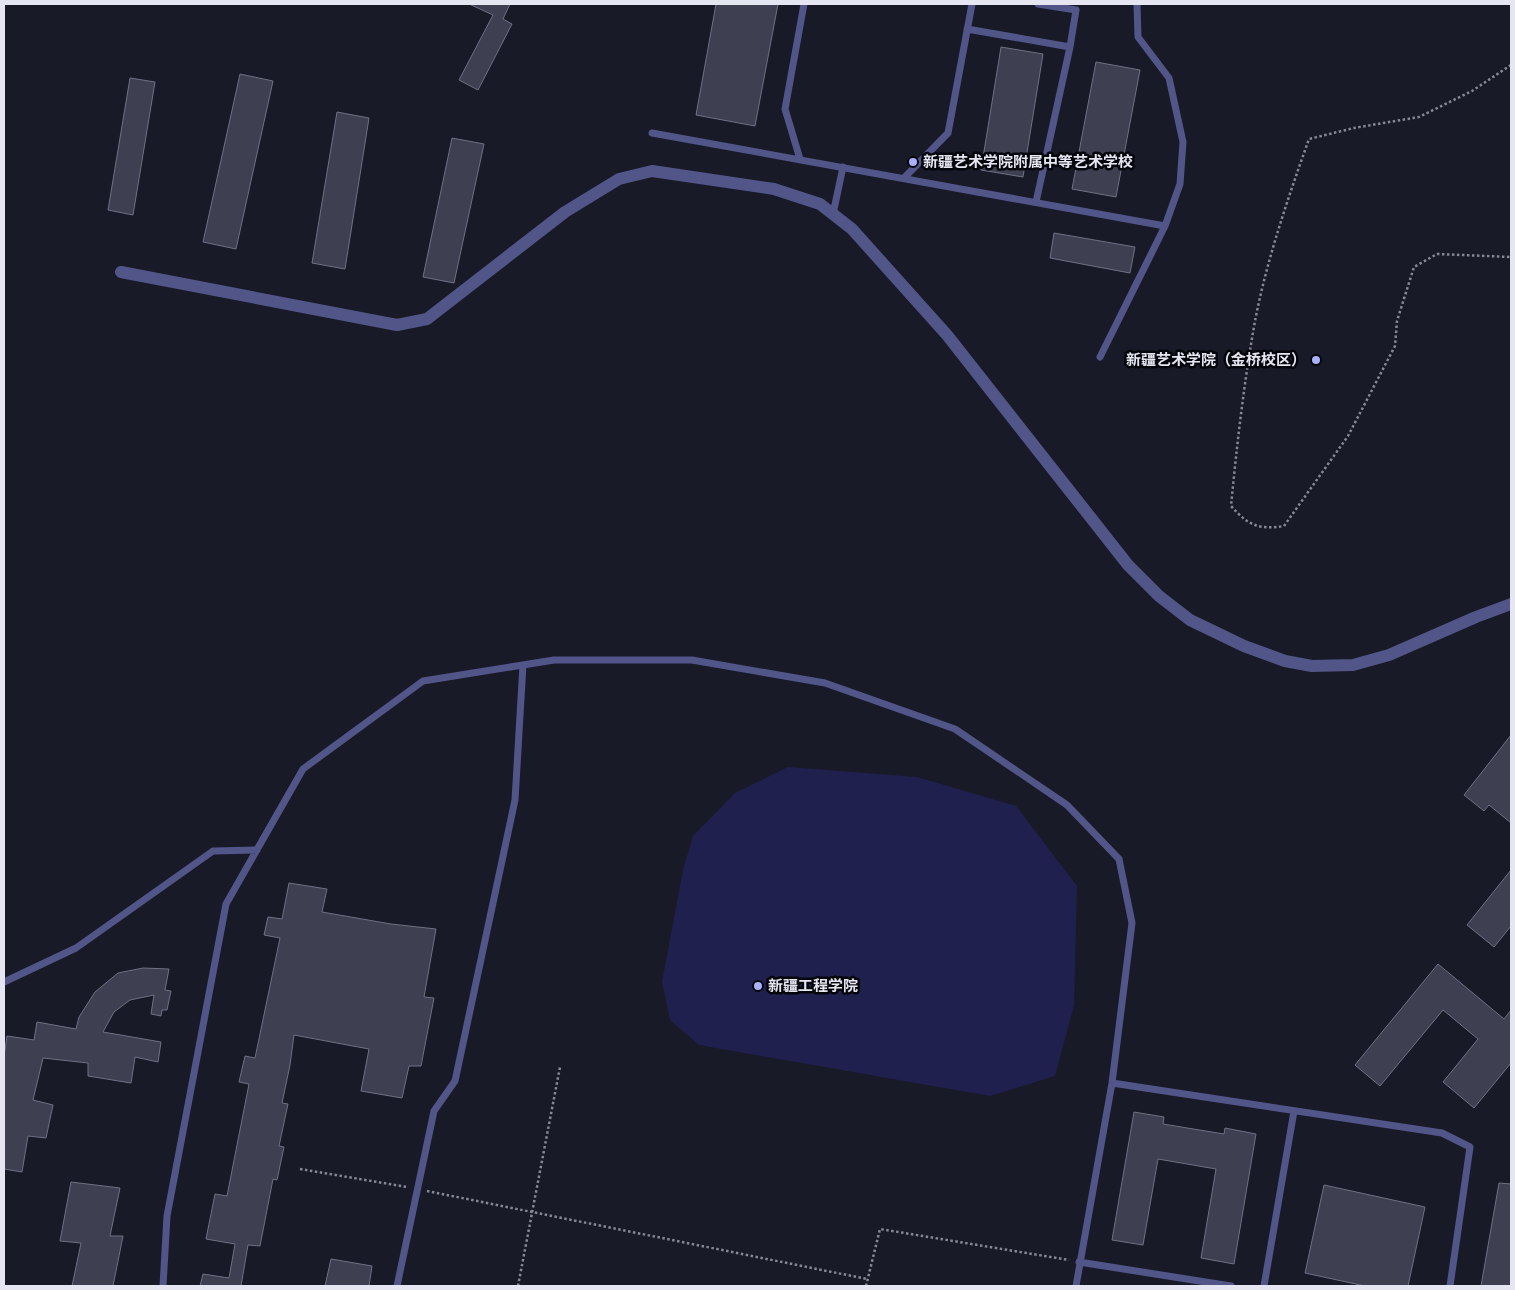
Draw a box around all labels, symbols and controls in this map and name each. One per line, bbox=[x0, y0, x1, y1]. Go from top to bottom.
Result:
place label: 新疆艺术学院附属中等艺术学校 bbox=[923, 153, 1133, 171]
marker: 新疆艺术学院附属中等艺术学校 bbox=[907, 156, 919, 168]
place label: 新疆艺术学院（金桥校区） bbox=[1126, 351, 1306, 369]
marker: 新疆艺术学院（金桥校区） bbox=[1310, 354, 1322, 366]
place label: 新疆工程学院 bbox=[768, 977, 858, 995]
marker: 新疆工程学院 bbox=[752, 980, 764, 992]

